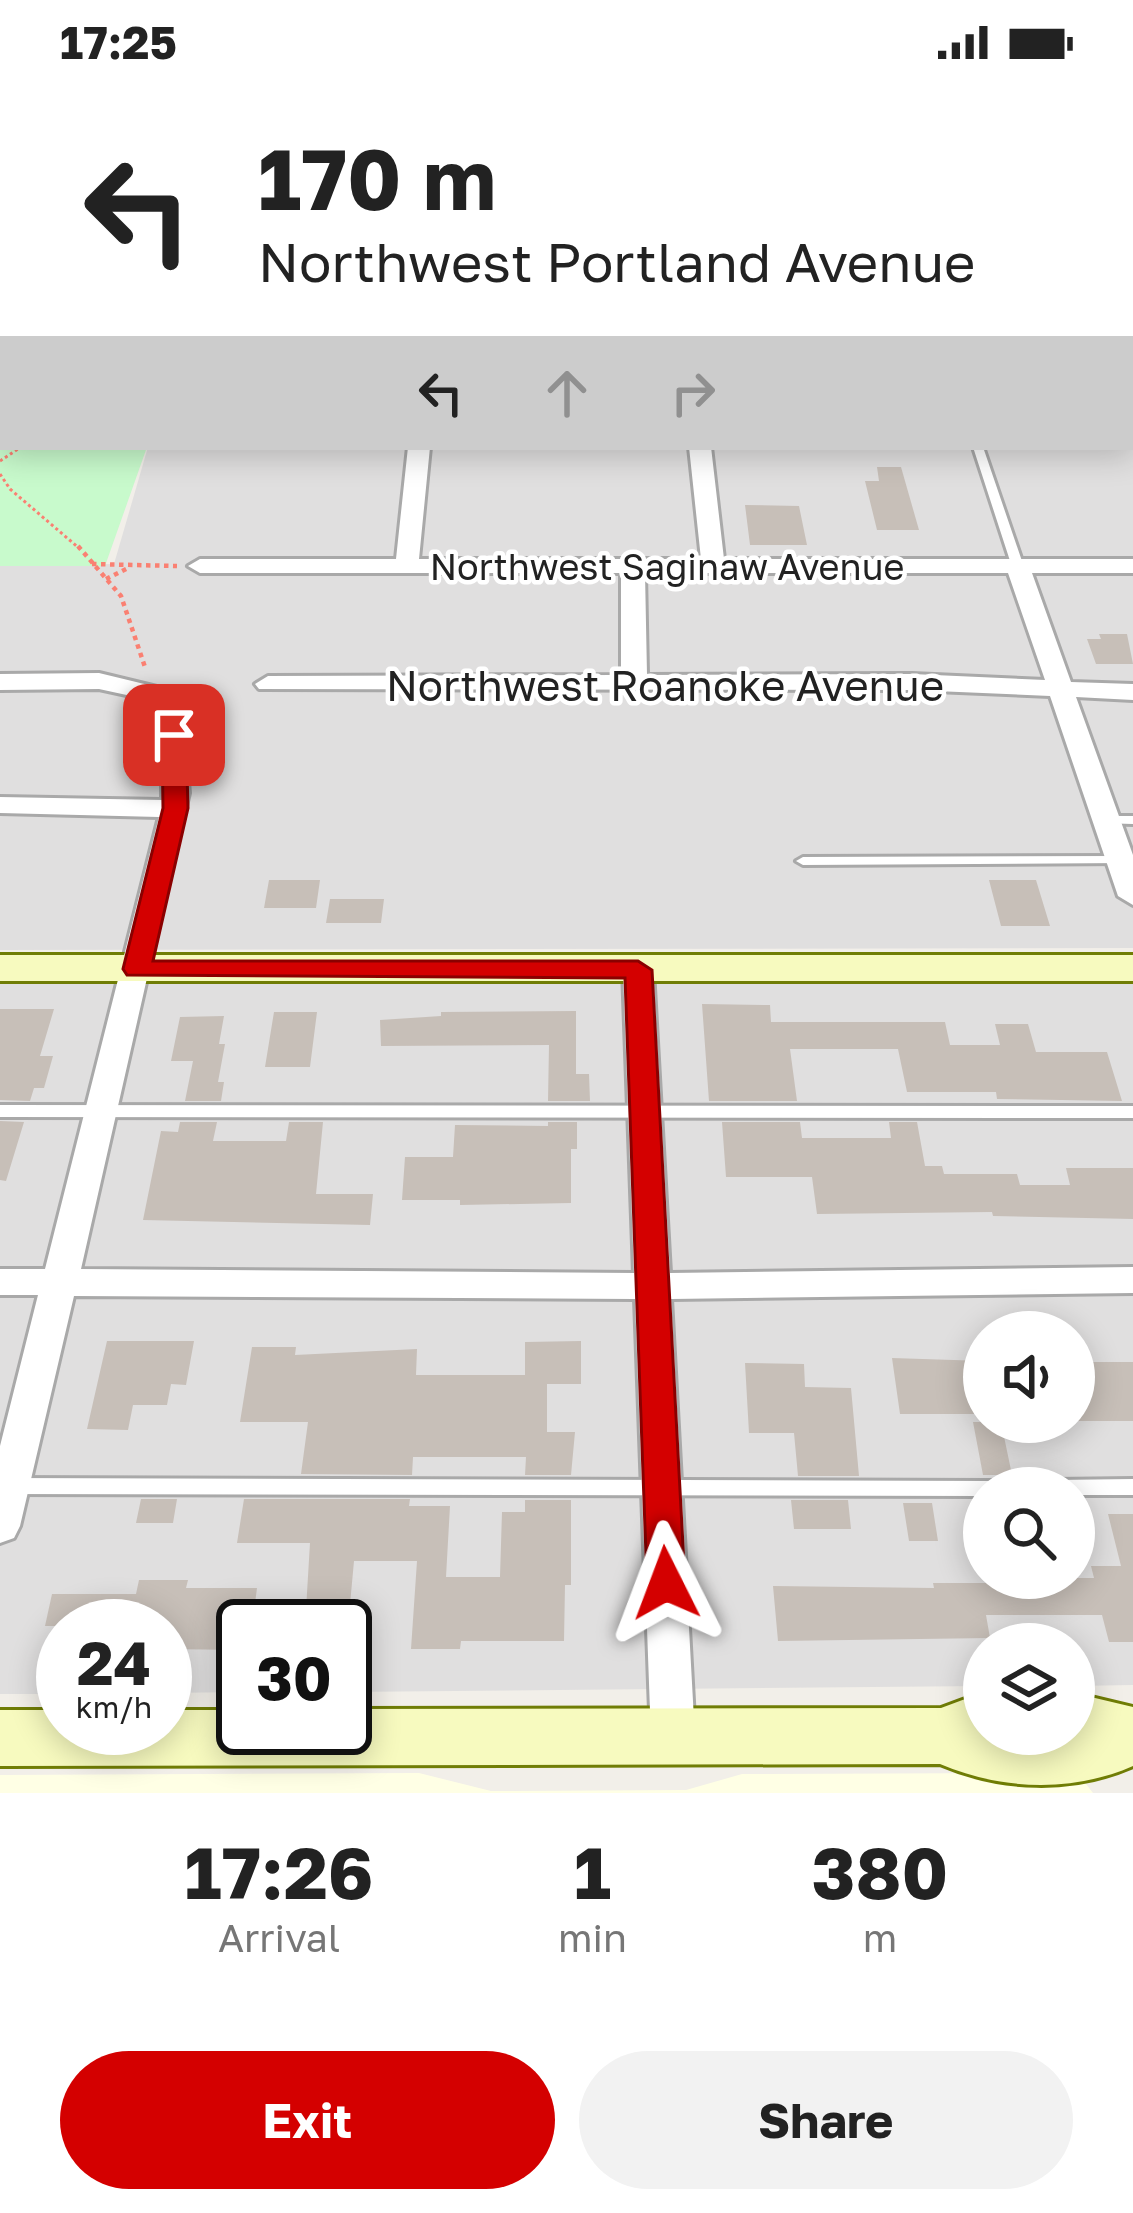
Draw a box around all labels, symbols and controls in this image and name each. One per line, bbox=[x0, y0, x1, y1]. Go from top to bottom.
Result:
text: 17:25 bbox=[60, 15, 177, 69]
text: 170 m bbox=[258, 128, 496, 228]
icon: left bbox=[60, 132, 216, 288]
text: Northwest Portland Avenue bbox=[258, 229, 975, 294]
icon: left bbox=[408, 360, 474, 426]
icon: ahead bbox=[534, 360, 600, 426]
icon: right bbox=[660, 360, 726, 426]
street label: Northwest Saginaw Avenue bbox=[430, 545, 904, 588]
street label: Northwest Roanoke Avenue bbox=[386, 660, 944, 710]
pin bbox=[123, 684, 225, 786]
icon: arrive bbox=[141, 702, 207, 768]
map controls bbox=[963, 1311, 1095, 1755]
button: sound bbox=[963, 1311, 1095, 1443]
button: search bbox=[963, 1467, 1095, 1599]
position arrow bbox=[603, 1520, 729, 1646]
speed limit sign: 30 bbox=[216, 1599, 372, 1755]
button: layers bbox=[963, 1623, 1095, 1755]
text: 24 bbox=[77, 1626, 151, 1698]
text: km/h bbox=[76, 1689, 152, 1725]
text: 17:26 bbox=[185, 1828, 374, 1915]
text: 1 bbox=[574, 1828, 611, 1915]
text: 380 bbox=[812, 1828, 948, 1915]
text: Arrival bbox=[218, 1914, 340, 1961]
text: min bbox=[558, 1914, 627, 1961]
text: m bbox=[863, 1914, 897, 1961]
button: Exit bbox=[60, 2051, 555, 2189]
button: Share bbox=[579, 2051, 1073, 2189]

